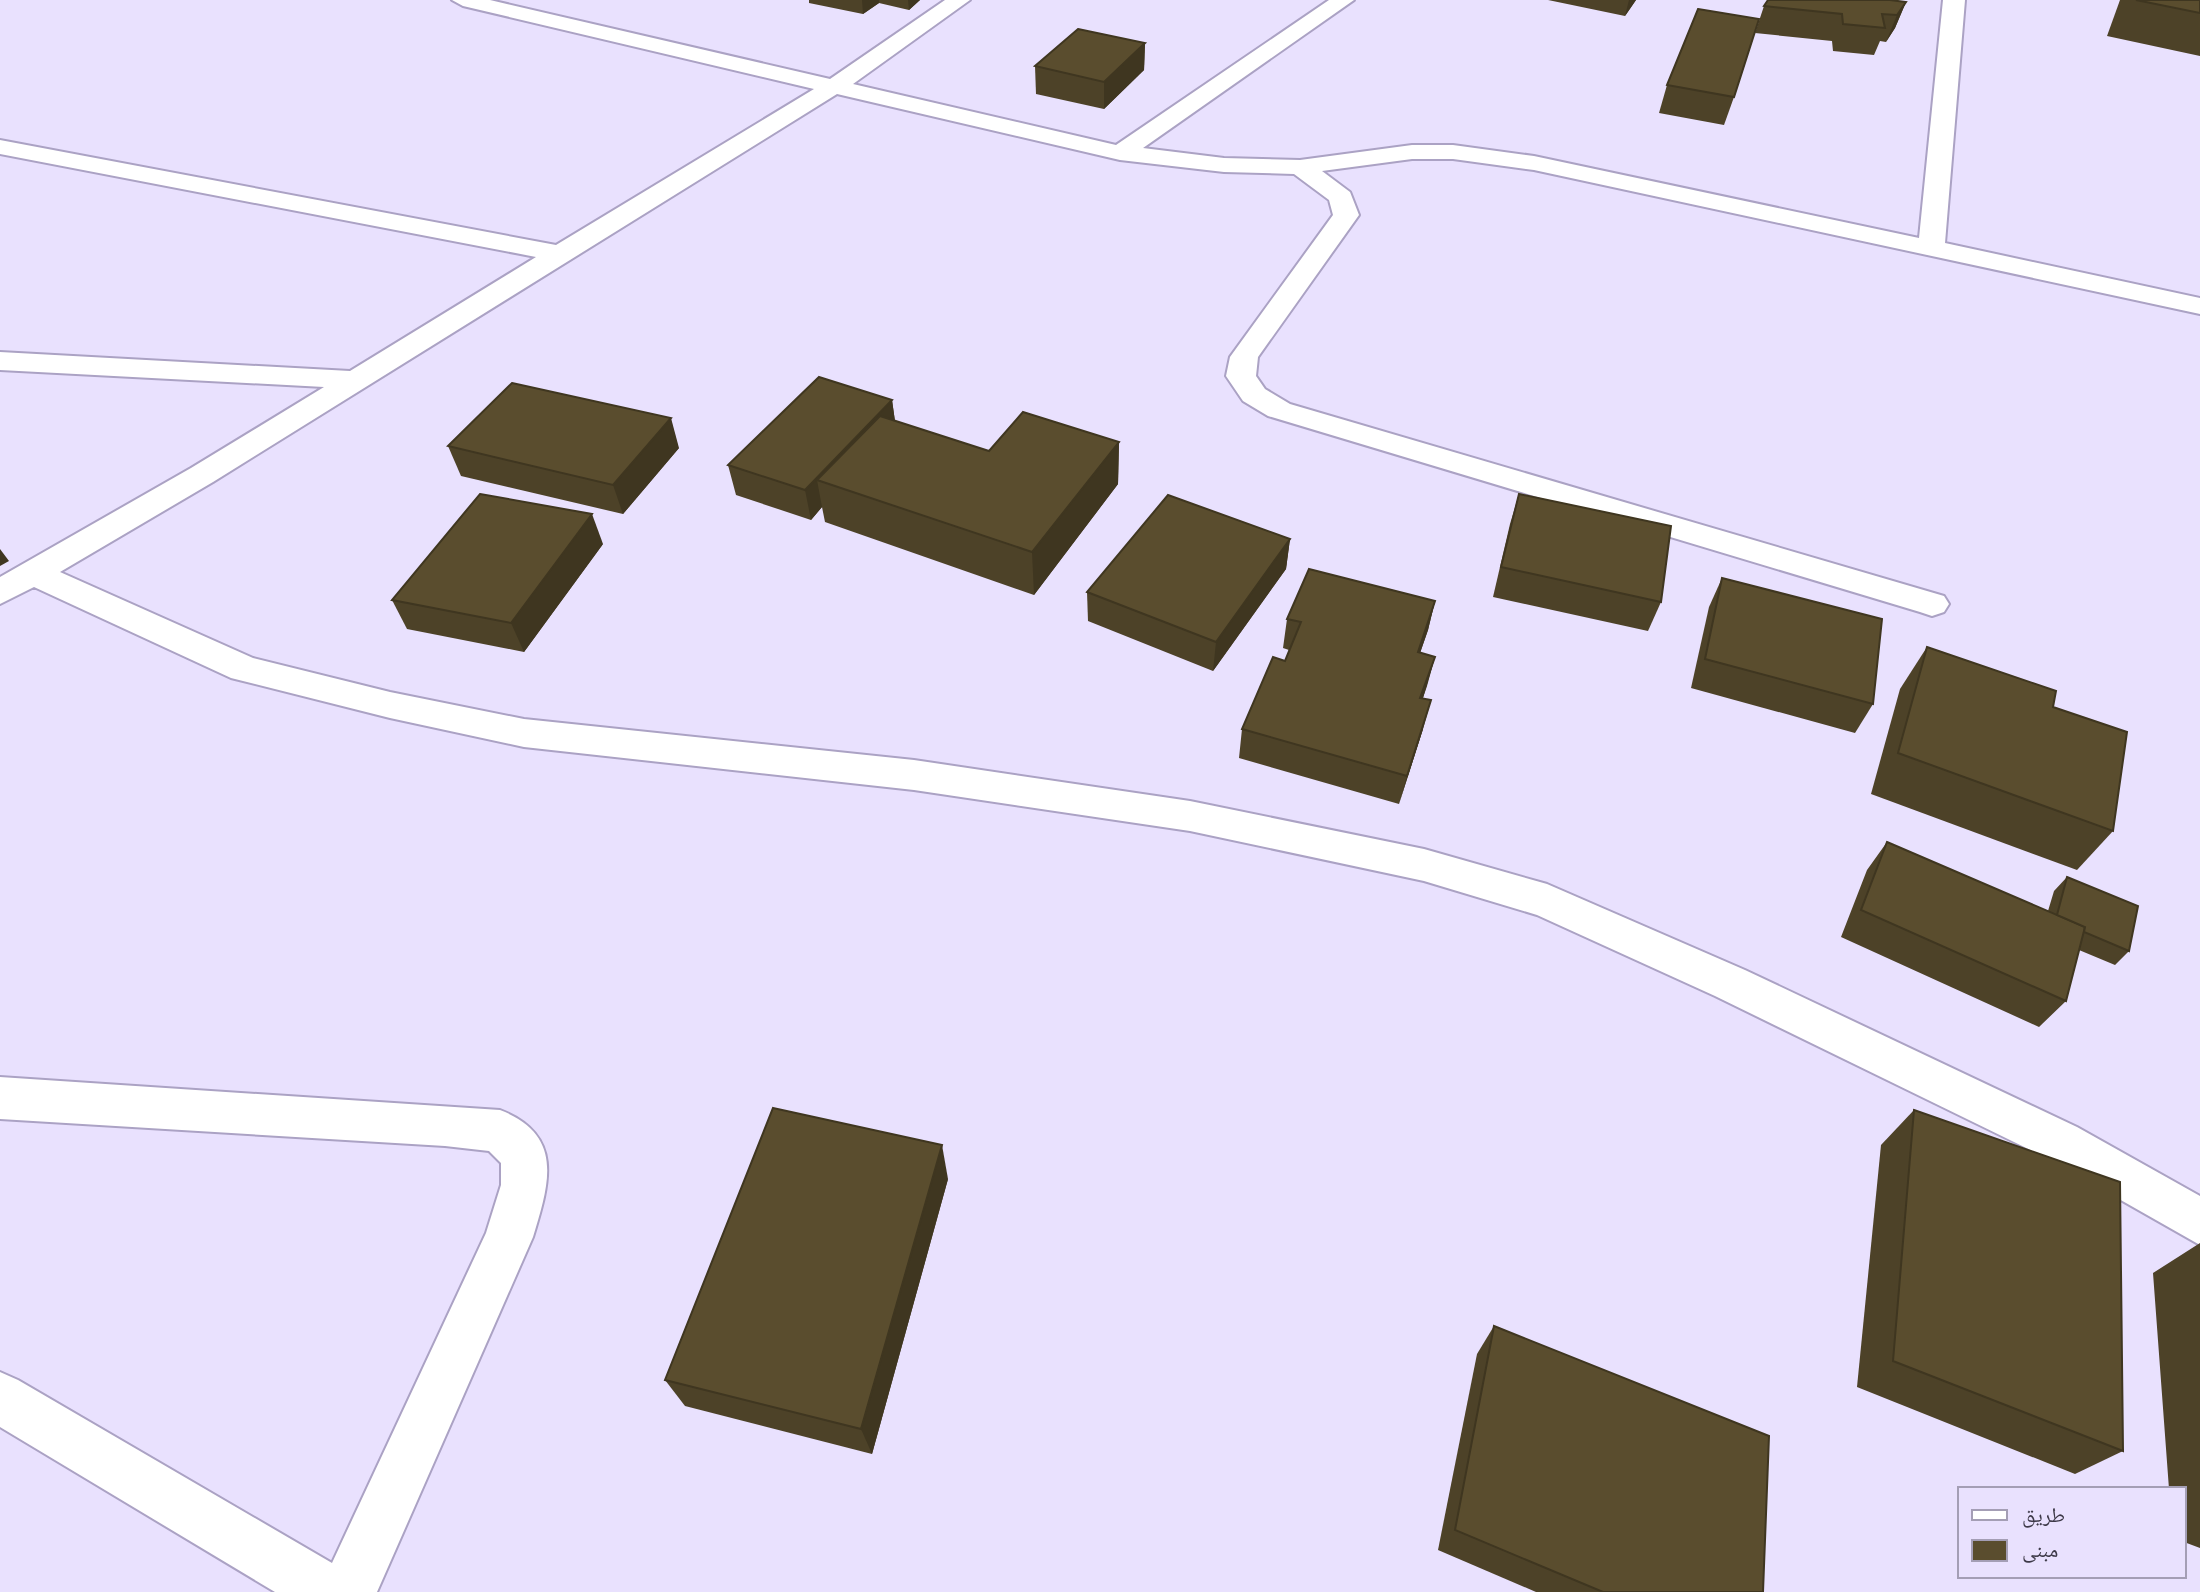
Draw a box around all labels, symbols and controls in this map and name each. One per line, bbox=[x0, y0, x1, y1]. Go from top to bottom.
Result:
legend bbox=[1958, 1487, 2186, 1578]
text: طريق bbox=[2022, 1503, 2065, 1528]
text: مبنى bbox=[2022, 1538, 2058, 1563]

